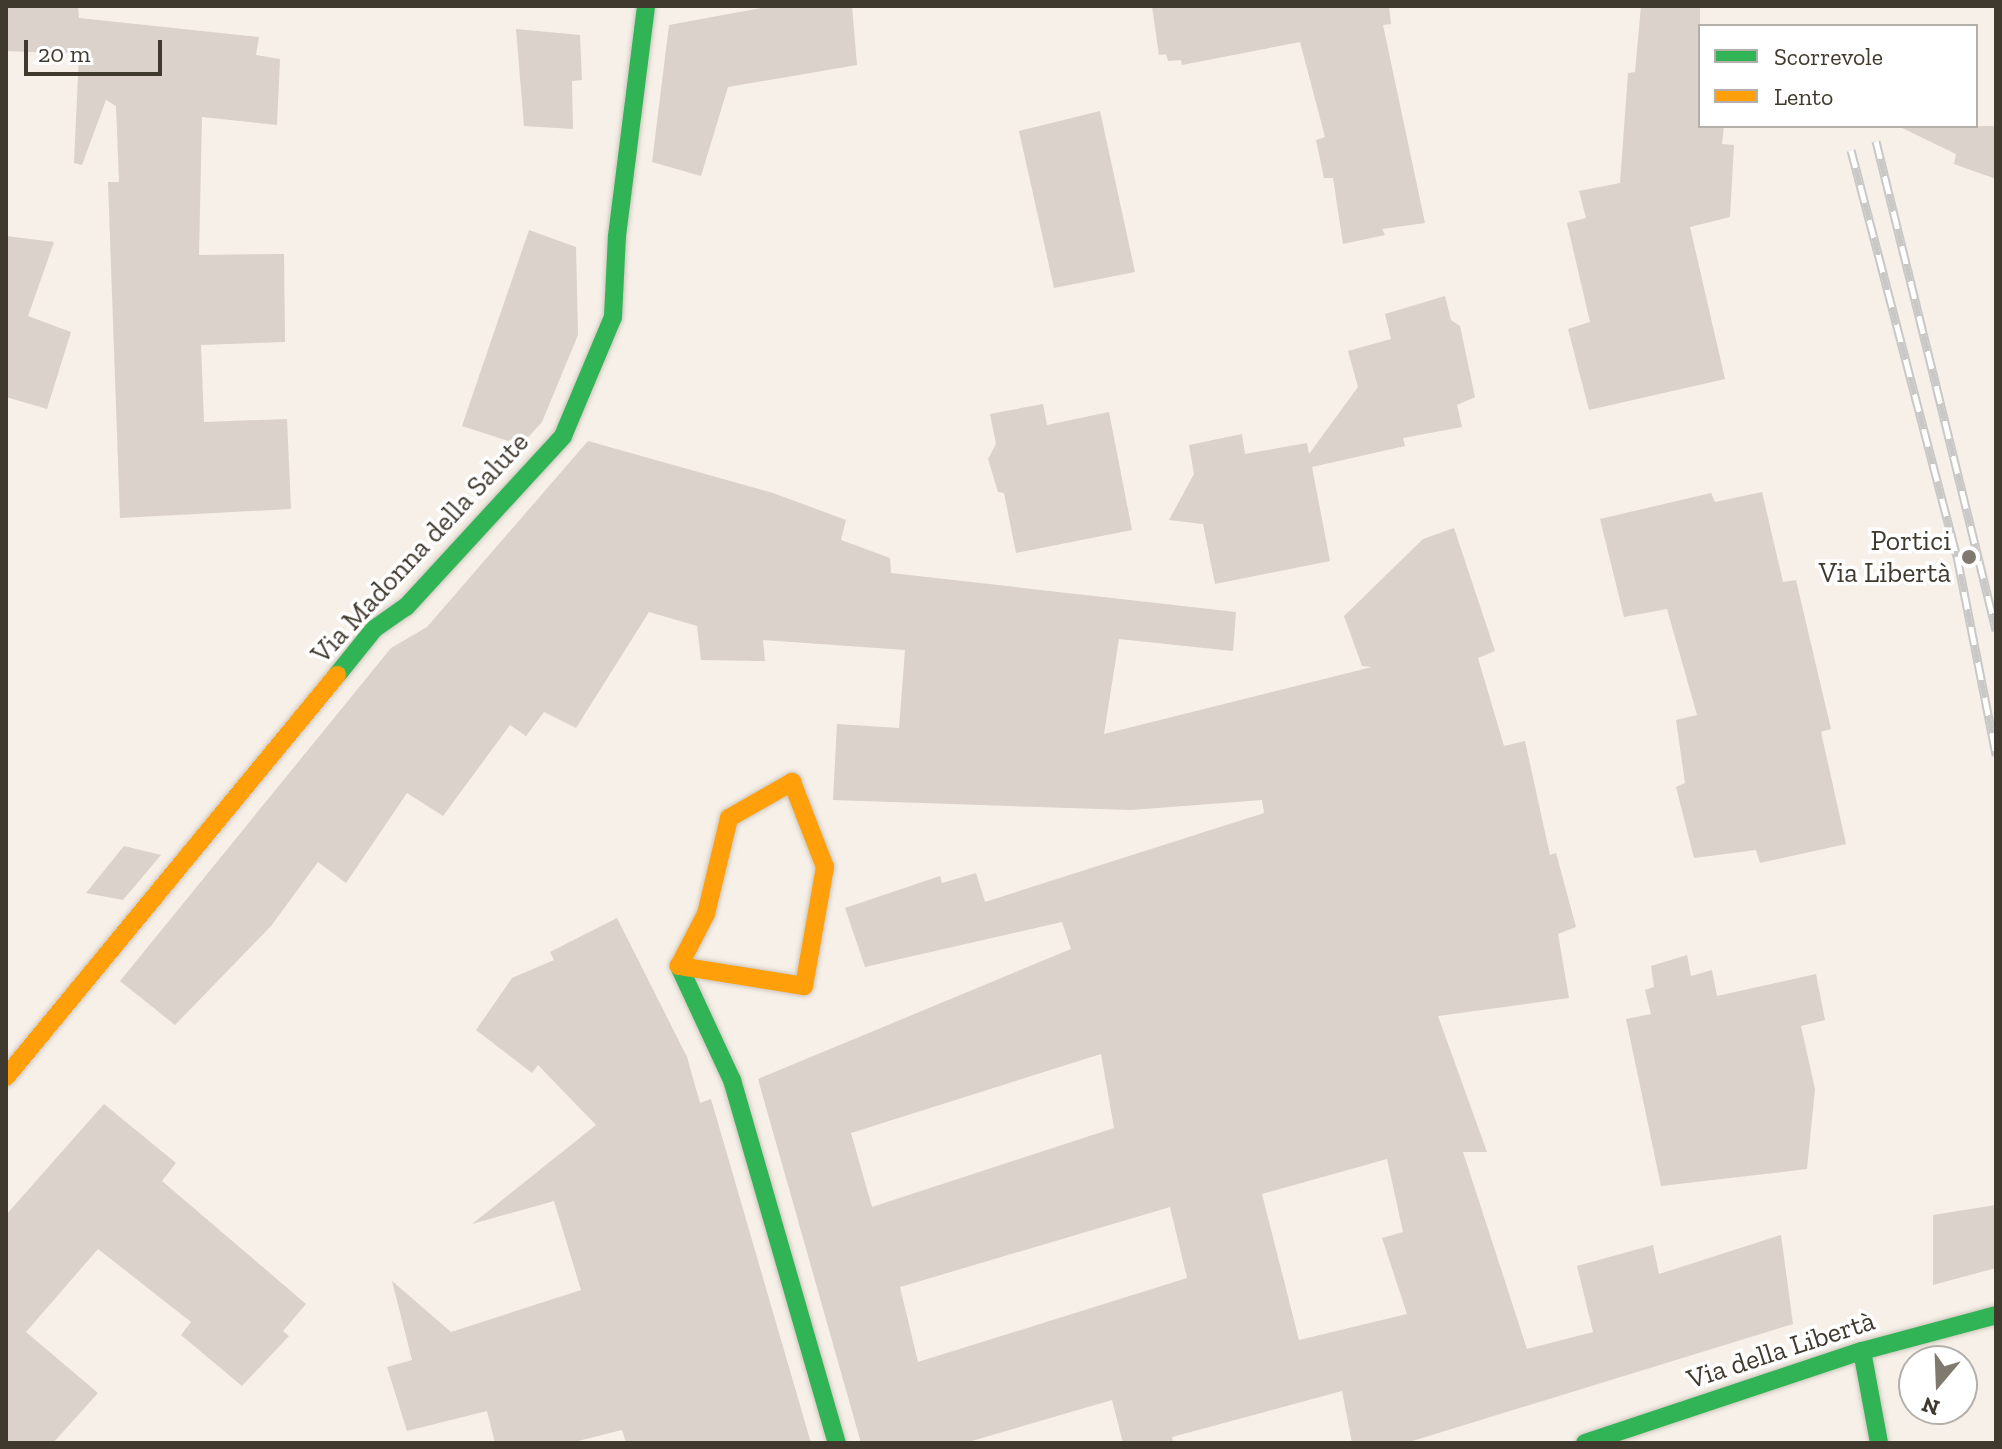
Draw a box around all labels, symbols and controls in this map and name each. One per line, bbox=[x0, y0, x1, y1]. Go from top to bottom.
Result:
scale bar bbox=[28, 24, 166, 74]
legend bbox=[1698, 24, 1978, 128]
text: 20 m bbox=[38, 39, 90, 68]
text: Scorrevole bbox=[1774, 42, 1883, 71]
text: Lento bbox=[1774, 82, 1833, 111]
street label: Via Madonna della Salute bbox=[304, 426, 536, 670]
place label: Portici Via Libertà bbox=[1819, 524, 1951, 590]
marker: Portici Via Libertà bbox=[1958, 546, 1980, 568]
street label: Via della Libertà bbox=[1683, 1304, 1879, 1396]
north arrow bbox=[1898, 1345, 1978, 1425]
text: N bbox=[1918, 1391, 1943, 1422]

